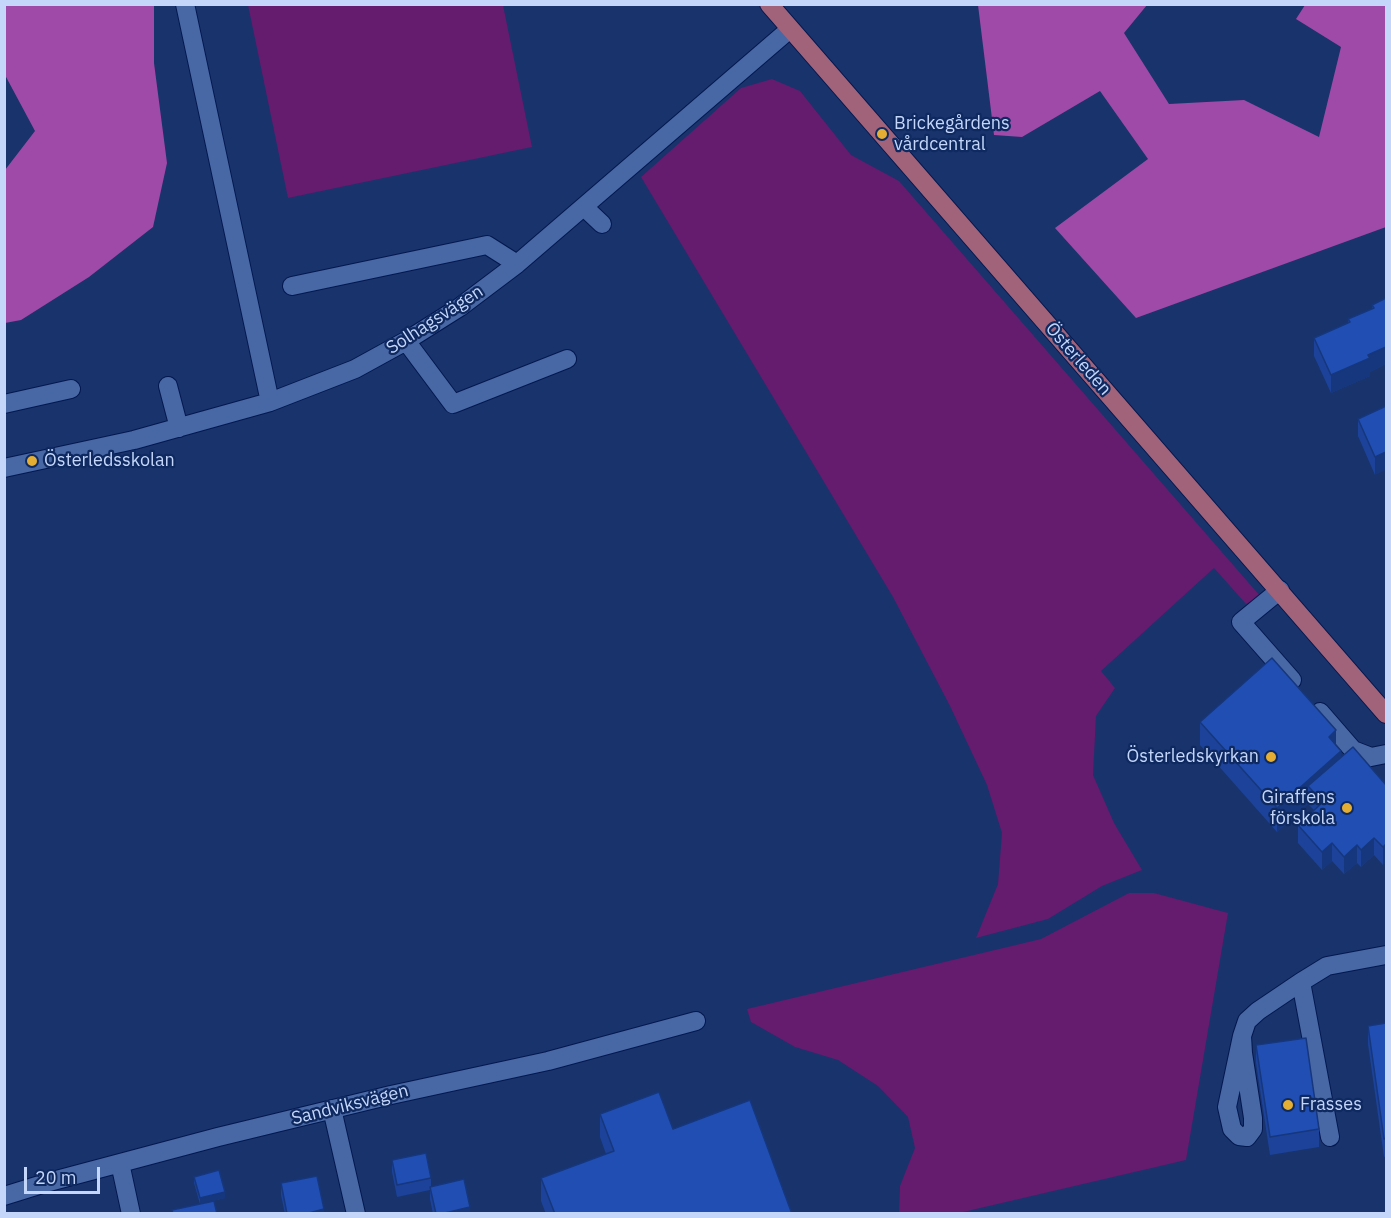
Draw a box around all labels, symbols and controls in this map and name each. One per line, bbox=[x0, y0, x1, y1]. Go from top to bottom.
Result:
place label: Brickegårdens vårdcentral bbox=[894, 113, 1010, 156]
marker: Brickegårdens vårdcentral bbox=[875, 127, 889, 141]
street label: Solhagsvägen bbox=[383, 281, 487, 359]
street label: Österleden bbox=[1041, 318, 1115, 400]
place label: Österledsskolan bbox=[44, 450, 175, 472]
marker: Österledsskolan bbox=[25, 454, 39, 468]
place label: Österledskyrkan bbox=[1127, 746, 1259, 768]
marker: Österledskyrkan bbox=[1264, 750, 1278, 764]
place label: Giraffens förskola bbox=[1261, 787, 1335, 830]
marker: Giraffens förskola bbox=[1340, 801, 1354, 815]
street label: Sandviksvägen bbox=[289, 1080, 411, 1130]
place label: Frasses bbox=[1300, 1094, 1362, 1116]
marker: Frasses bbox=[1281, 1098, 1295, 1112]
scale bar bbox=[27, 1155, 104, 1193]
text: 20 m bbox=[35, 1166, 77, 1189]

